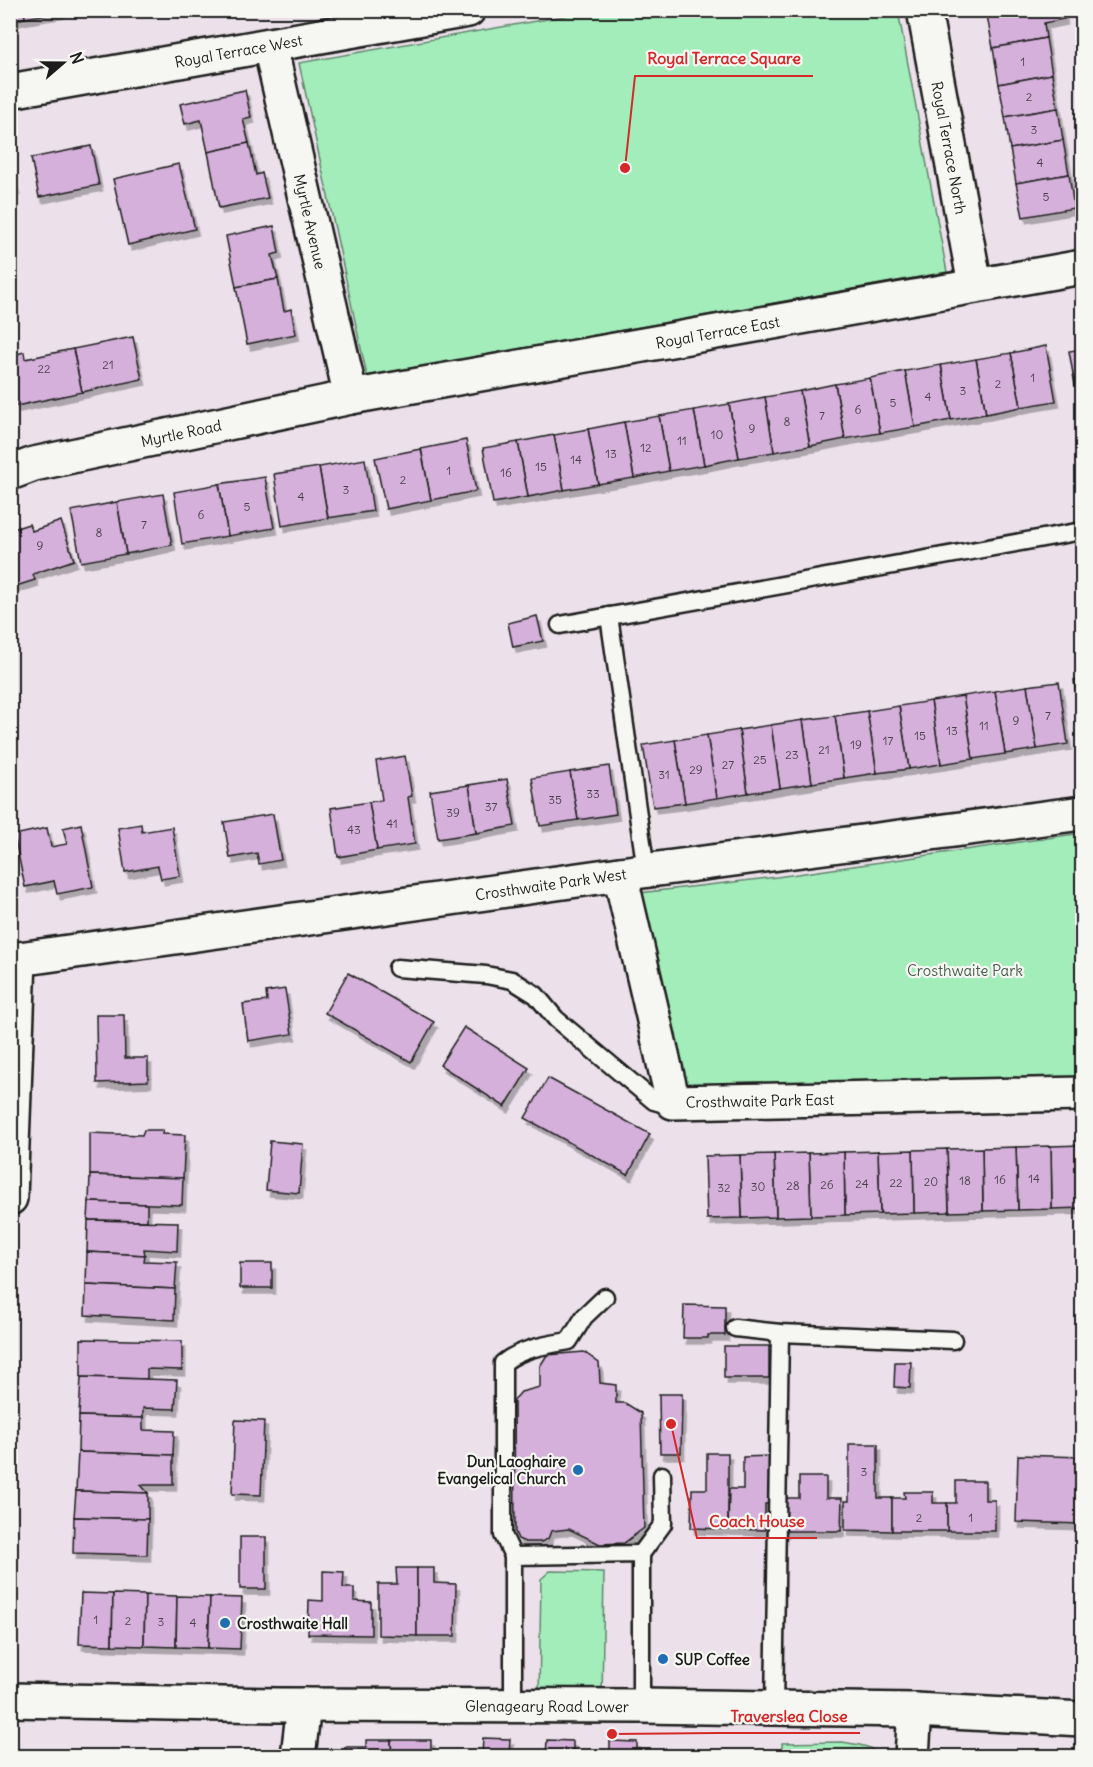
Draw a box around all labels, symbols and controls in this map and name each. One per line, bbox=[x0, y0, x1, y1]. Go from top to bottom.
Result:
street label: Royal Terrace West bbox=[173, 30, 304, 71]
north arrow bbox=[33, 33, 93, 93]
callout: Royal Terrace Square bbox=[635, 42, 813, 76]
text: Royal Terrace Square bbox=[647, 48, 801, 69]
text: N bbox=[66, 49, 88, 66]
house number: 1 bbox=[1021, 54, 1025, 69]
street label: Royal Terrace North bbox=[928, 80, 971, 216]
house number: 2 bbox=[1026, 89, 1033, 104]
house number: 3 bbox=[1031, 122, 1038, 137]
house number: 4 bbox=[1037, 155, 1044, 170]
street label: Myrtle Avenue bbox=[290, 172, 331, 271]
house number: 5 bbox=[1043, 189, 1050, 204]
street label: Royal Terrace East bbox=[654, 311, 781, 352]
house number: 21 bbox=[102, 357, 114, 372]
house number: 22 bbox=[37, 361, 51, 376]
house number: 1 bbox=[1031, 370, 1035, 385]
house number: 2 bbox=[995, 376, 1002, 391]
house number: 3 bbox=[960, 383, 967, 398]
house number: 4 bbox=[925, 389, 932, 404]
house number: 5 bbox=[890, 395, 897, 410]
house number: 6 bbox=[855, 402, 862, 417]
house number: 7 bbox=[819, 408, 825, 423]
house number: 8 bbox=[784, 414, 791, 429]
street label: Myrtle Road bbox=[139, 415, 223, 451]
house number: 9 bbox=[749, 421, 756, 436]
house number: 10 bbox=[711, 427, 723, 442]
house number: 11 bbox=[677, 433, 687, 448]
house number: 12 bbox=[640, 440, 652, 455]
house number: 13 bbox=[605, 446, 617, 461]
house number: 14 bbox=[570, 452, 582, 467]
house number: 15 bbox=[535, 459, 547, 474]
house number: 1 bbox=[447, 463, 451, 478]
house number: 16 bbox=[500, 465, 512, 480]
house number: 2 bbox=[400, 472, 407, 487]
house number: 3 bbox=[343, 482, 350, 497]
house number: 4 bbox=[298, 489, 305, 504]
house number: 5 bbox=[244, 499, 251, 514]
house number: 6 bbox=[198, 507, 205, 522]
house number: 7 bbox=[141, 517, 147, 532]
house number: 8 bbox=[96, 525, 103, 540]
house number: 9 bbox=[37, 538, 44, 553]
house number: 7 bbox=[1045, 708, 1051, 723]
house number: 9 bbox=[1013, 713, 1020, 728]
house number: 11 bbox=[979, 718, 989, 733]
house number: 13 bbox=[946, 723, 958, 738]
house number: 15 bbox=[914, 728, 926, 743]
house number: 17 bbox=[883, 733, 893, 748]
house number: 19 bbox=[850, 737, 862, 752]
house number: 21 bbox=[818, 742, 830, 757]
house number: 23 bbox=[785, 747, 799, 762]
house number: 25 bbox=[753, 752, 767, 767]
house number: 27 bbox=[722, 757, 734, 772]
house number: 29 bbox=[689, 762, 703, 777]
house number: 31 bbox=[658, 767, 670, 782]
house number: 33 bbox=[586, 786, 600, 801]
house number: 35 bbox=[548, 792, 562, 807]
house number: 37 bbox=[485, 799, 497, 814]
house number: 39 bbox=[446, 805, 460, 820]
house number: 41 bbox=[386, 816, 398, 831]
house number: 43 bbox=[347, 822, 361, 837]
street label: Crosthwaite Park West bbox=[474, 864, 628, 904]
park label: Crosthwaite Park bbox=[907, 961, 1023, 980]
street label: Crosthwaite Park East bbox=[685, 1089, 834, 1111]
house number: 14 bbox=[1028, 1171, 1040, 1186]
house number: 16 bbox=[994, 1172, 1006, 1187]
house number: 18 bbox=[959, 1173, 971, 1188]
house number: 20 bbox=[924, 1174, 938, 1189]
house number: 22 bbox=[889, 1175, 903, 1190]
house number: 24 bbox=[855, 1176, 869, 1191]
house number: 26 bbox=[820, 1177, 834, 1192]
house number: 28 bbox=[786, 1178, 800, 1193]
house number: 30 bbox=[751, 1179, 765, 1194]
house number: 32 bbox=[717, 1180, 731, 1195]
place label: Dun Laoghaire Evangelical Church bbox=[437, 1452, 566, 1489]
marker: Dun Laoghaire Evangelical Church bbox=[571, 1463, 585, 1477]
house number: 3 bbox=[861, 1464, 868, 1479]
callout: Coach House bbox=[697, 1504, 817, 1538]
house number: 2 bbox=[916, 1510, 923, 1525]
house number: 1 bbox=[969, 1510, 973, 1525]
text: Coach House bbox=[709, 1511, 805, 1531]
house number: 1 bbox=[94, 1612, 98, 1627]
house number: 2 bbox=[125, 1613, 132, 1628]
house number: 3 bbox=[158, 1614, 165, 1629]
place label: Crosthwaite Hall bbox=[237, 1614, 348, 1633]
house number: 4 bbox=[190, 1615, 197, 1630]
marker: Crosthwaite Hall bbox=[218, 1616, 232, 1630]
place label: SUP Coffee bbox=[675, 1650, 750, 1669]
marker: SUP Coffee bbox=[656, 1652, 670, 1666]
street label: Glenageary Road Lower bbox=[465, 1696, 629, 1715]
callout: Traverslea Close bbox=[719, 1699, 860, 1733]
text: Traverslea Close bbox=[730, 1706, 848, 1726]

